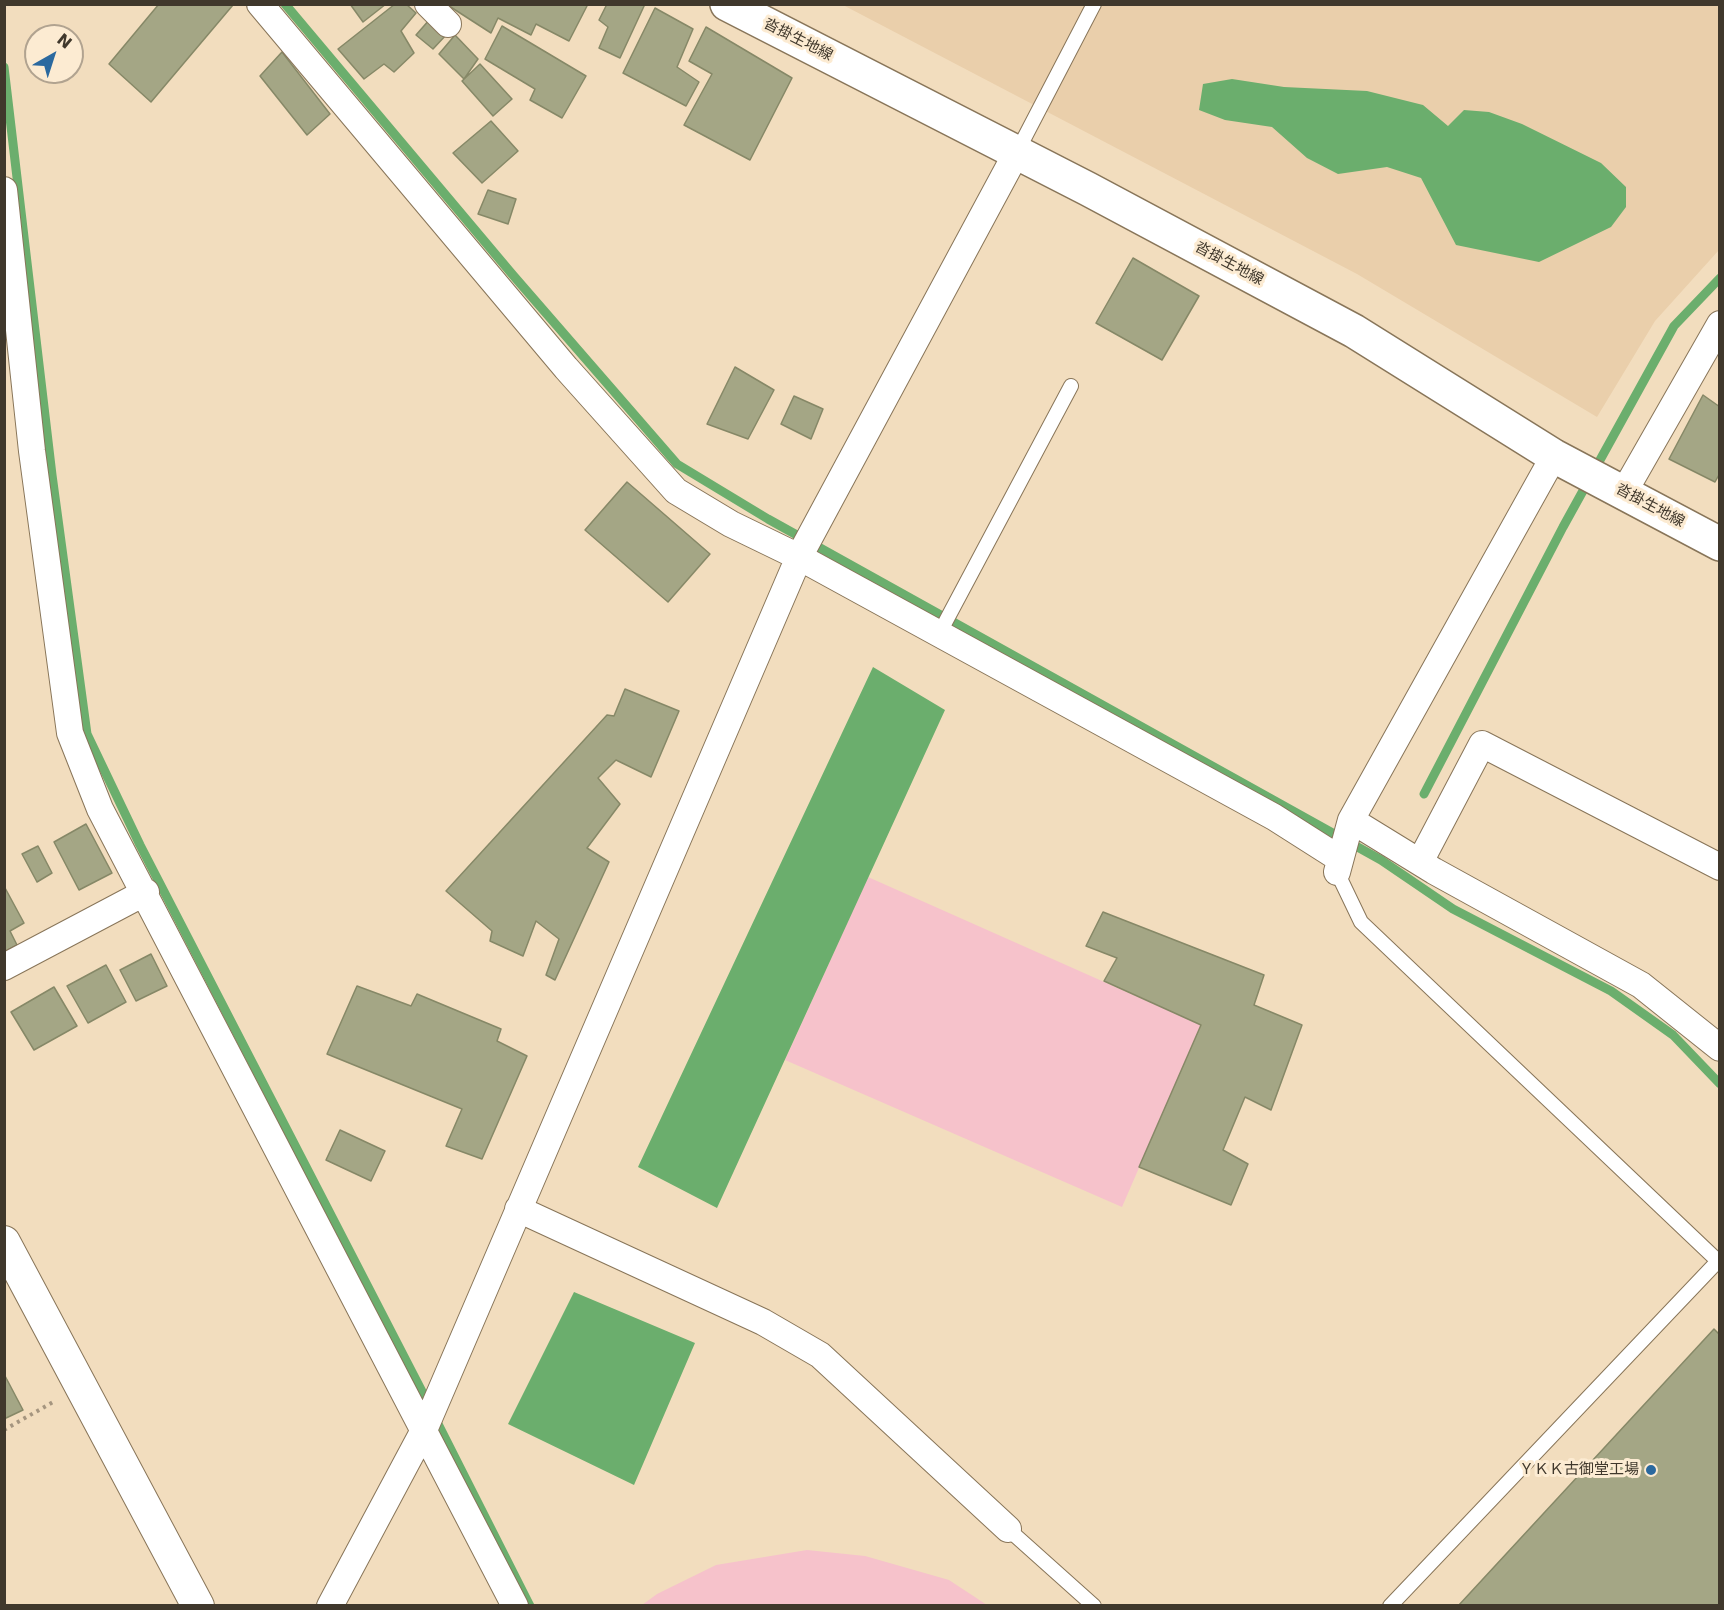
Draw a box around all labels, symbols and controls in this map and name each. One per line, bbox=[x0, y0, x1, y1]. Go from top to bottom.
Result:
street label: 沓掛生地線 bbox=[761, 15, 835, 65]
north arrow bbox=[24, 24, 84, 84]
text: N bbox=[53, 30, 76, 53]
street label: 沓掛生地線 bbox=[1192, 238, 1266, 290]
street label: 沓掛生地線 bbox=[1613, 480, 1687, 532]
place label: ＹＫＫ古御堂工場 bbox=[1519, 1461, 1639, 1479]
marker: ＹＫＫ古御堂工場 bbox=[1644, 1463, 1658, 1477]

